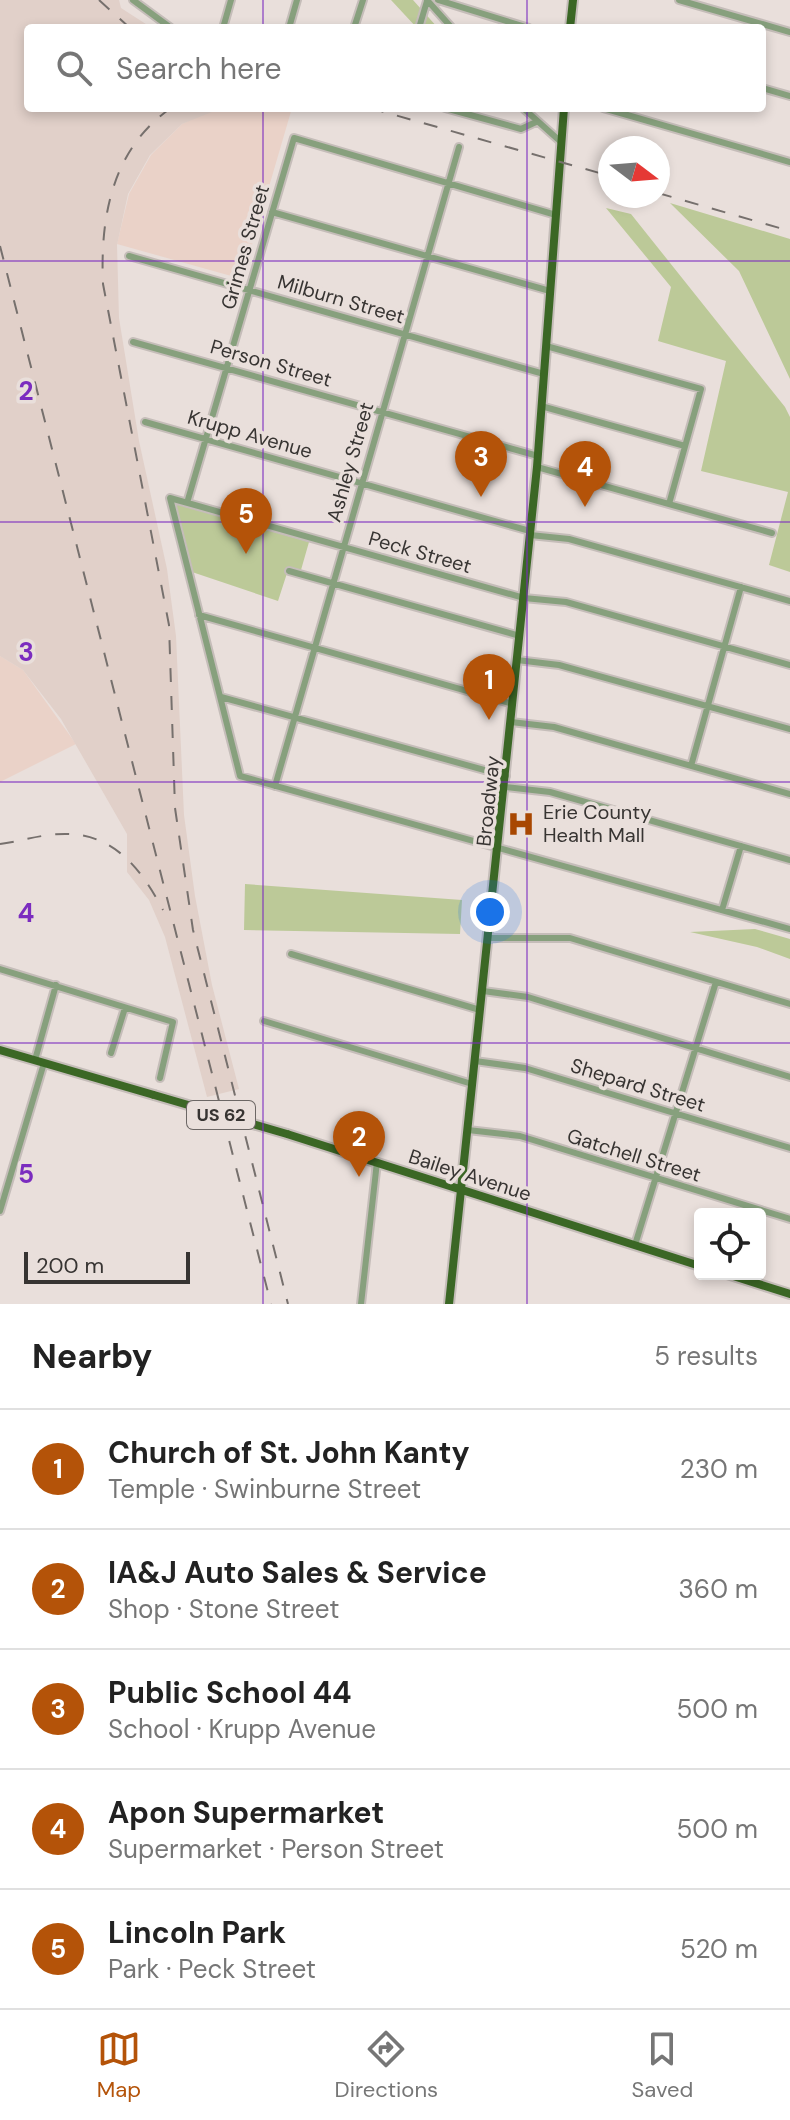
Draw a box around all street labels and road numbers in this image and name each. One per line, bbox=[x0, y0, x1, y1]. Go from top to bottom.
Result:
street label: Grimes Street bbox=[215, 181, 275, 312]
street label: Milburn Street bbox=[274, 268, 408, 330]
street label: Person Street bbox=[207, 333, 335, 393]
street label: Ashley Street bbox=[321, 399, 380, 525]
street label: Krupp Avenue bbox=[184, 404, 316, 464]
street label: Peck Street bbox=[366, 525, 475, 579]
street label: Broadway bbox=[470, 754, 506, 848]
street label: Shepard Street bbox=[568, 1052, 709, 1118]
road number: US 62 bbox=[187, 1101, 255, 1129]
street label: Gatchell Street bbox=[564, 1122, 704, 1188]
street label: Bailey Avenue bbox=[405, 1143, 535, 1207]

